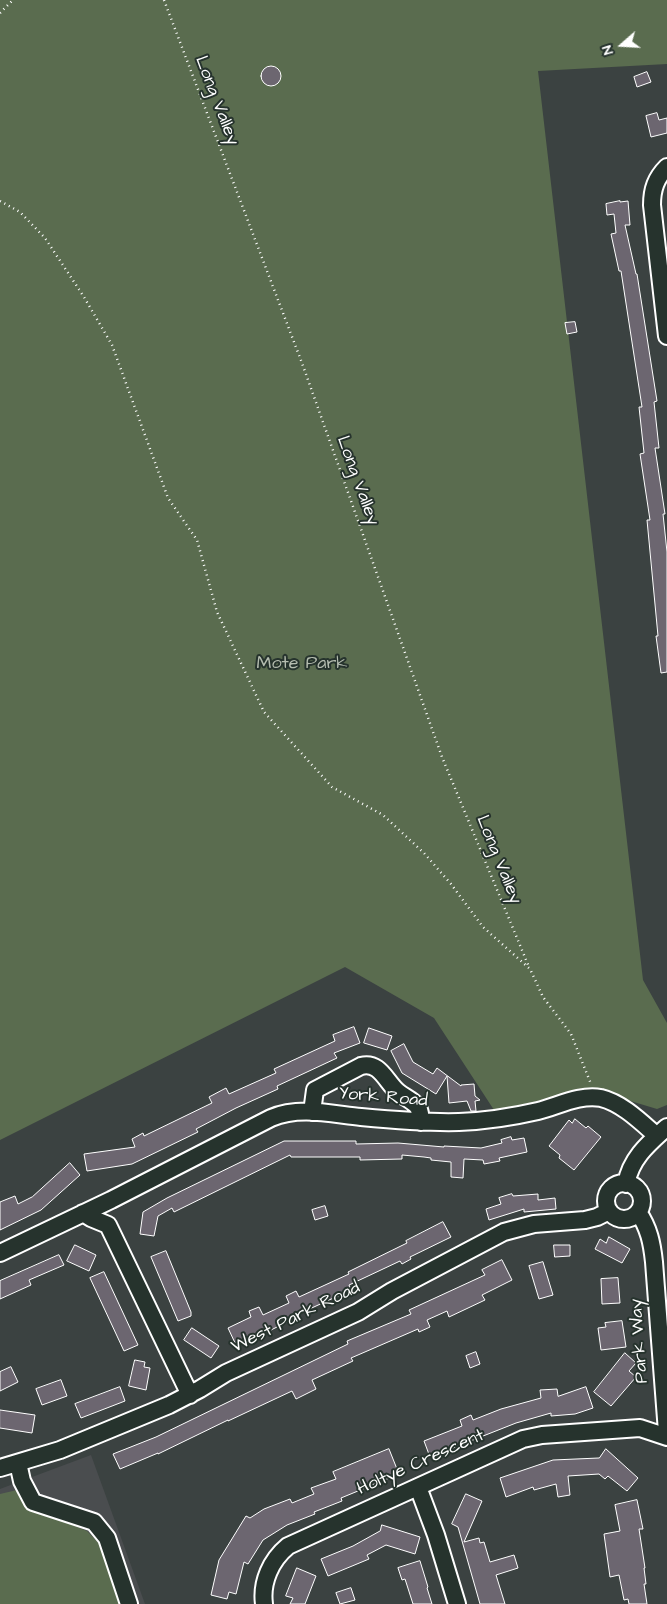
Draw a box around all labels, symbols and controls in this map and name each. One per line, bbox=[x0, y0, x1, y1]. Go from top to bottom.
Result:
north arrow bbox=[597, 20, 647, 70]
text: N bbox=[597, 42, 619, 57]
street label: Long Valley bbox=[189, 53, 243, 149]
street label: Long Valley bbox=[331, 433, 383, 529]
park label: Mote Park bbox=[257, 653, 347, 675]
street label: Long Valley bbox=[470, 812, 526, 908]
street label: York Road bbox=[338, 1083, 428, 1113]
street label: West Park Road bbox=[228, 1278, 364, 1358]
street label: Park Way bbox=[626, 1298, 654, 1384]
street label: Holtye Crescent bbox=[354, 1425, 488, 1501]

